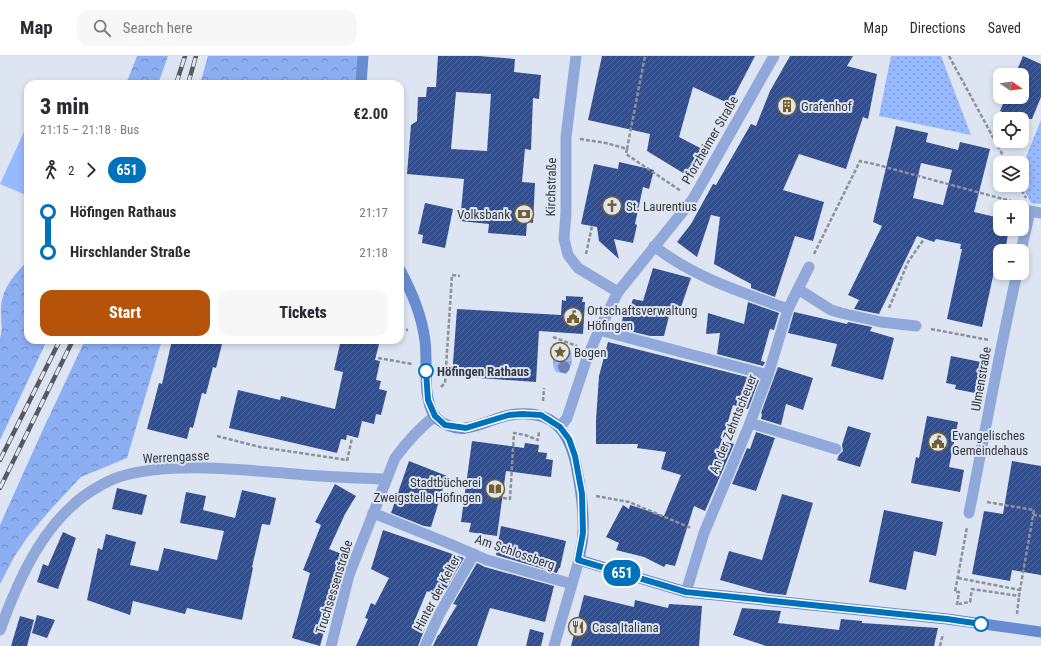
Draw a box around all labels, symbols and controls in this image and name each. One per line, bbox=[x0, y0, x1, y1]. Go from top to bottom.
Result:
search box bbox=[77, 10, 357, 46]
text: Map bbox=[20, 16, 53, 39]
icon: search bbox=[91, 17, 113, 39]
text: Search here bbox=[123, 19, 193, 37]
text: Map bbox=[864, 20, 888, 36]
text: Directions bbox=[910, 20, 966, 36]
text: Saved bbox=[988, 20, 1021, 36]
north arrow bbox=[993, 68, 1029, 104]
map controls bbox=[993, 68, 1029, 280]
street label: Pforzheimer Straße bbox=[679, 93, 741, 187]
text: 3 min bbox=[40, 94, 89, 119]
building icon: Grafenhof bbox=[776, 95, 798, 117]
place label: Grafenhof bbox=[801, 99, 852, 114]
text: €2.00 bbox=[353, 105, 388, 123]
button: locate bbox=[993, 112, 1029, 148]
text: 21:15 – 21:18 · Bus bbox=[40, 122, 139, 137]
button: layers bbox=[993, 156, 1029, 192]
street label: Kirchstraße bbox=[543, 157, 559, 217]
icon: walk bbox=[40, 159, 62, 181]
icon: forward bbox=[80, 159, 102, 181]
text: 651 bbox=[116, 162, 138, 178]
text: 2 bbox=[68, 163, 74, 178]
church icon: St. Laurentius bbox=[601, 195, 623, 217]
place label: St. Laurentius bbox=[626, 199, 697, 214]
button: + bbox=[993, 200, 1029, 236]
text: Höfingen Rathaus bbox=[70, 203, 176, 221]
bank icon: Volksbank bbox=[513, 203, 535, 225]
text: 21:17 bbox=[359, 205, 388, 220]
place label: Volksbank bbox=[457, 207, 510, 222]
text: Hirschlander Straße bbox=[70, 243, 190, 261]
button: − bbox=[993, 244, 1029, 280]
text: 21:18 bbox=[359, 245, 388, 260]
button: Start bbox=[40, 290, 210, 336]
button: Tickets bbox=[218, 290, 388, 336]
place label: Ortschaftsverwaltung Höfingen bbox=[587, 303, 697, 333]
public building icon: Ortschaftsverwaltung Höfingen bbox=[562, 306, 584, 328]
place icon: Bogen bbox=[549, 341, 571, 363]
place label: Bogen bbox=[574, 345, 606, 360]
street label: Ulmenstraße bbox=[968, 346, 994, 412]
marker: Höfingen Rathaus bbox=[418, 363, 434, 379]
place label: Höfingen Rathaus bbox=[437, 364, 529, 379]
street label: An der Zehntscheuer bbox=[706, 372, 760, 476]
place label: Evangelisches Gemeindehaus bbox=[952, 428, 1028, 458]
public building icon: Evangelisches Gemeindehaus bbox=[927, 431, 949, 453]
street label: Werrengasse bbox=[142, 448, 210, 466]
place label: Stadtbücherei Zweigstelle Höfingen bbox=[373, 475, 481, 505]
library icon: Stadtbücherei Zweigstelle Höfingen bbox=[484, 478, 506, 500]
street label: Am Schlossberg bbox=[473, 531, 557, 573]
street label: Truchsessenstraße bbox=[313, 538, 355, 636]
street label: Hinter der Kelter bbox=[411, 553, 463, 633]
line badge: 651 bbox=[599, 560, 645, 586]
text: 651 bbox=[611, 565, 633, 581]
restaurant icon: Casa Italiana bbox=[567, 616, 589, 638]
unlabelled marker bbox=[973, 616, 989, 632]
place label: Casa Italiana bbox=[592, 620, 659, 635]

